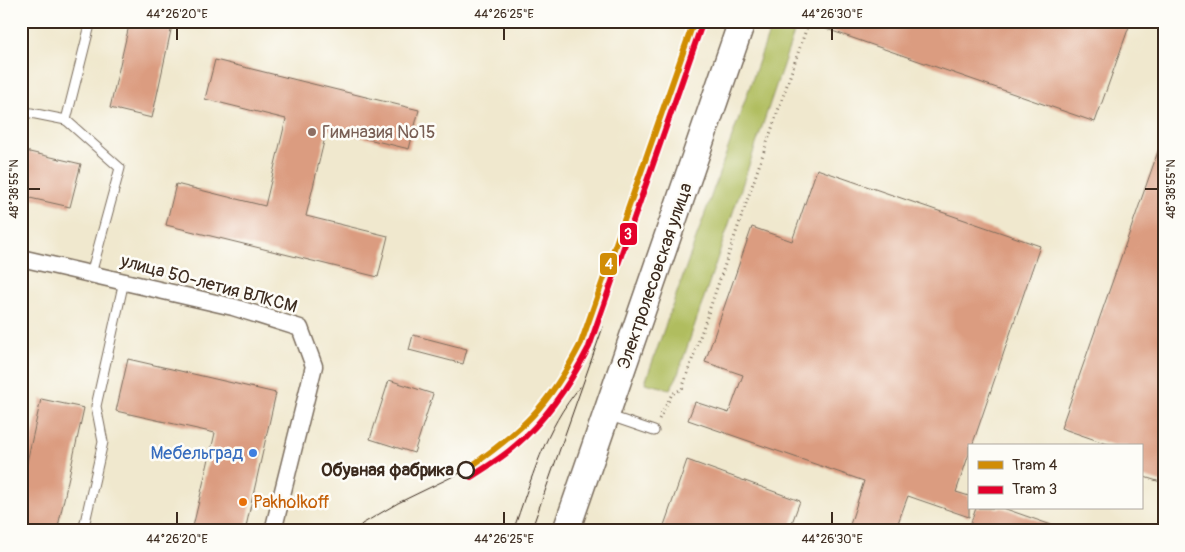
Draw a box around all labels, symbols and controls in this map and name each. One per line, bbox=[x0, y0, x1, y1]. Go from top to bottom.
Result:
text: 44°26'20"E bbox=[146, 7, 208, 22]
text: 44°26'25"E bbox=[474, 7, 534, 22]
text: 44°26'30"E bbox=[801, 7, 863, 22]
place label: Гимназия №15 bbox=[322, 121, 436, 144]
marker: Гимназия №15 bbox=[306, 126, 318, 138]
text: 48°38'55"N bbox=[7, 159, 22, 219]
text: 48°38'55"N bbox=[1164, 159, 1179, 219]
street label: Электролесовская улица bbox=[612, 180, 698, 372]
line badge: 3 bbox=[619, 222, 638, 246]
text: 3 bbox=[624, 226, 632, 243]
street label: улица 50-летия ВЛКСМ bbox=[117, 249, 300, 319]
line badge: 4 bbox=[599, 252, 618, 276]
text: 4 bbox=[605, 256, 614, 273]
place label: Мебельград bbox=[150, 442, 243, 465]
legend bbox=[968, 444, 1142, 510]
marker: Мебельград bbox=[247, 447, 259, 459]
text: Tram 4 bbox=[1012, 456, 1058, 475]
place label: Обувная фабрика bbox=[321, 459, 455, 482]
marker: Обувная фабрика bbox=[457, 461, 475, 479]
text: Tram 3 bbox=[1012, 480, 1057, 499]
place label: Pakholkoff bbox=[253, 491, 330, 514]
marker: Pakholkoff bbox=[237, 496, 249, 508]
text: 44°26'20"E bbox=[146, 532, 208, 547]
text: 44°26'25"E bbox=[474, 532, 534, 547]
text: 44°26'30"E bbox=[801, 532, 863, 547]

